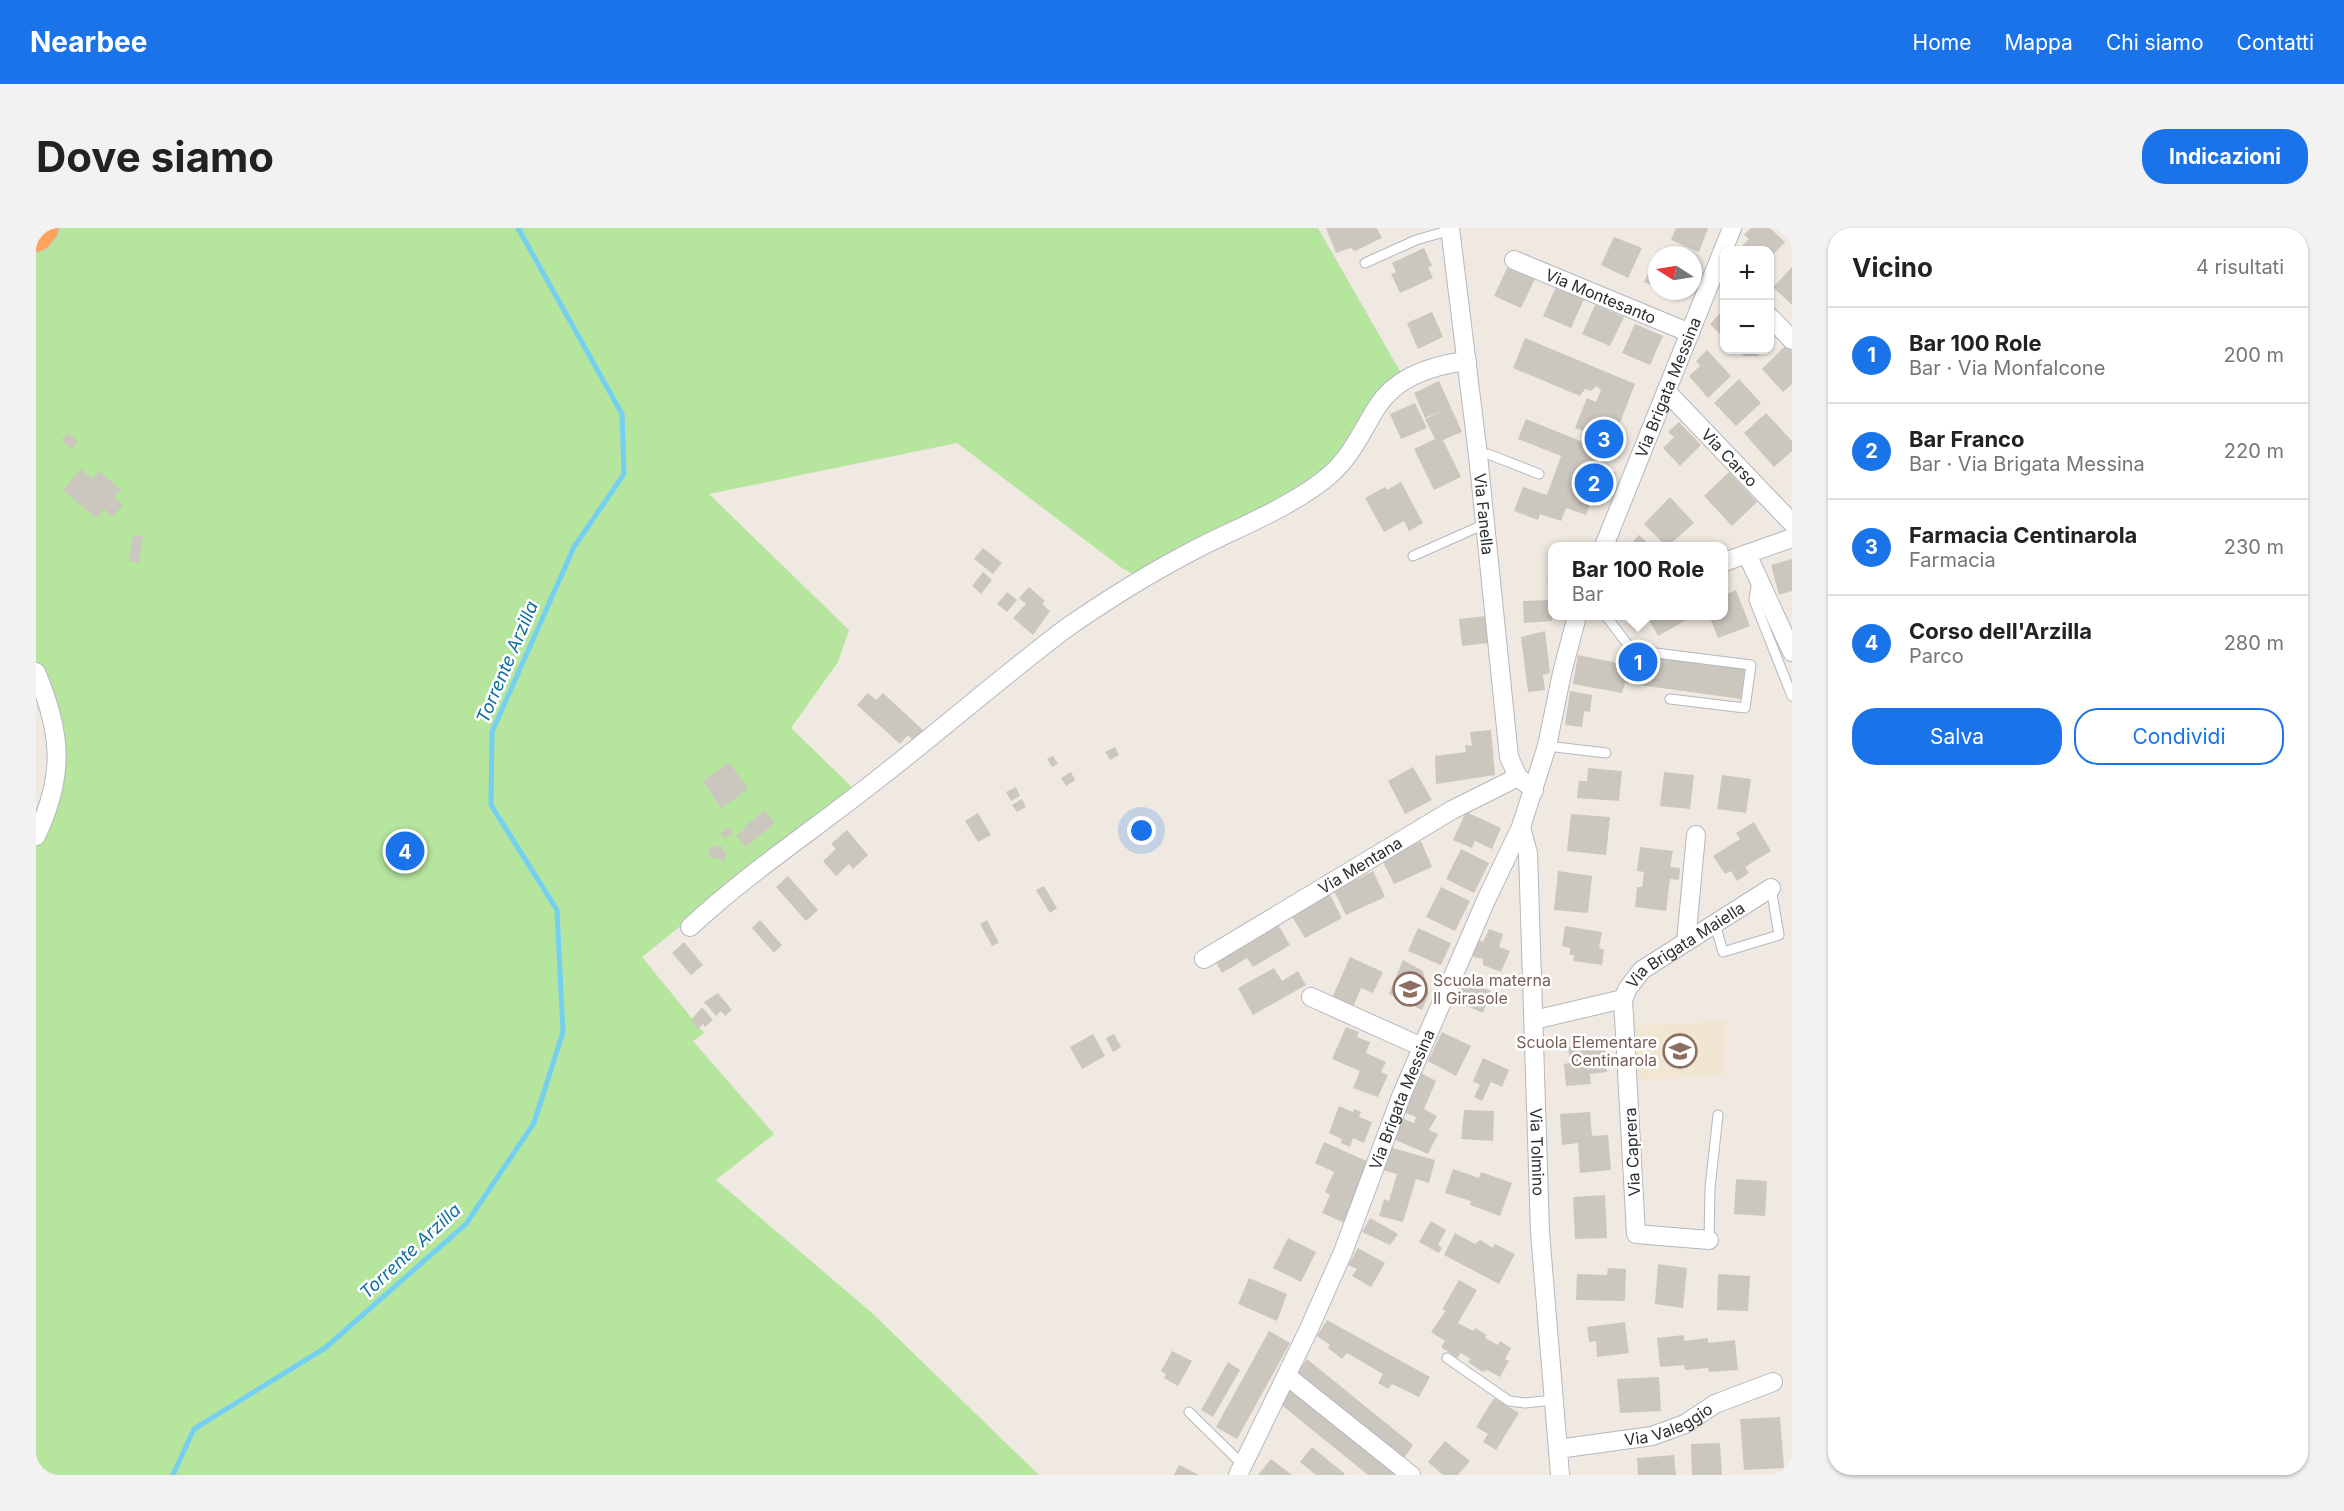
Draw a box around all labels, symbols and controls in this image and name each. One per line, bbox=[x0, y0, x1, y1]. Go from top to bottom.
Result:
text: Nearbee bbox=[30, 25, 147, 59]
text: Home bbox=[1913, 30, 1971, 55]
text: Mappa bbox=[2004, 30, 2073, 55]
text: Chi siamo bbox=[2106, 30, 2204, 55]
text: Contatti bbox=[2237, 30, 2314, 55]
button: Indicazioni bbox=[2142, 129, 2308, 184]
text: Dove siamo bbox=[36, 131, 274, 182]
north arrow bbox=[1648, 246, 1702, 300]
map controls bbox=[1720, 246, 1774, 354]
button: + bbox=[1720, 246, 1774, 300]
text: Vicino bbox=[1852, 252, 1933, 283]
text: 4 risultati bbox=[2196, 255, 2284, 279]
street label: Via Montesanto bbox=[1543, 264, 1659, 328]
button: − bbox=[1720, 300, 1774, 354]
street label: Via Brigata Messina bbox=[1631, 314, 1705, 461]
text: Bar 100 Role bbox=[1909, 330, 2042, 356]
text: 1 bbox=[1867, 343, 1876, 367]
text: 200 m bbox=[2223, 343, 2284, 367]
text: Bar · Via Monfalcone bbox=[1909, 356, 2105, 380]
pin: 3 bbox=[1584, 416, 1624, 462]
street label: Via Carso bbox=[1697, 424, 1762, 491]
text: Bar Franco bbox=[1909, 426, 2025, 452]
text: 2 bbox=[1865, 439, 1878, 463]
text: 220 m bbox=[2224, 439, 2284, 463]
text: Bar · Via Brigata Messina bbox=[1909, 452, 2145, 476]
pin: 2 bbox=[1574, 460, 1614, 506]
street label: Via Fanella bbox=[1470, 472, 1498, 556]
text: Farmacia Centinarola bbox=[1909, 522, 2137, 548]
text: 3 bbox=[1865, 535, 1878, 559]
text: 230 m bbox=[2224, 535, 2284, 559]
popup bbox=[1548, 542, 1728, 620]
text: Farmacia bbox=[1909, 548, 1996, 572]
text: Bar 100 Role bbox=[1572, 556, 1704, 582]
text: Bar bbox=[1572, 582, 1604, 606]
water label: Torrente Arzilla bbox=[472, 598, 542, 726]
text: Corso dell'Arzilla bbox=[1909, 618, 2092, 644]
text: 4 bbox=[1865, 631, 1878, 655]
text: 280 m bbox=[2224, 631, 2284, 655]
pin: 1 bbox=[1618, 640, 1658, 684]
text: Parco bbox=[1909, 644, 1964, 668]
button: Salva bbox=[1852, 708, 2062, 765]
button: Condividi bbox=[2074, 708, 2284, 765]
your location bbox=[1127, 816, 1156, 845]
pin: 4 bbox=[386, 828, 424, 874]
street label: Via Mentana bbox=[1314, 832, 1406, 898]
street label: Via Brigata Maiella bbox=[1622, 897, 1748, 992]
place label: Scuola materna Il Girasole bbox=[1433, 970, 1551, 1008]
school or university icon: Scuola materna Il Girasole bbox=[1392, 971, 1428, 1007]
street label: Via Brigata Messina bbox=[1365, 1026, 1439, 1172]
place label: Scuola Elementare Centinarola bbox=[1516, 1032, 1657, 1070]
school or university icon: Scuola Elementare Centinarola bbox=[1662, 1033, 1698, 1069]
street label: Via Caprera bbox=[1620, 1107, 1644, 1197]
street label: Via Tolmino bbox=[1526, 1108, 1549, 1196]
water label: Torrente Arzilla bbox=[355, 1199, 465, 1303]
street label: Via Valeggio bbox=[1623, 1399, 1716, 1450]

